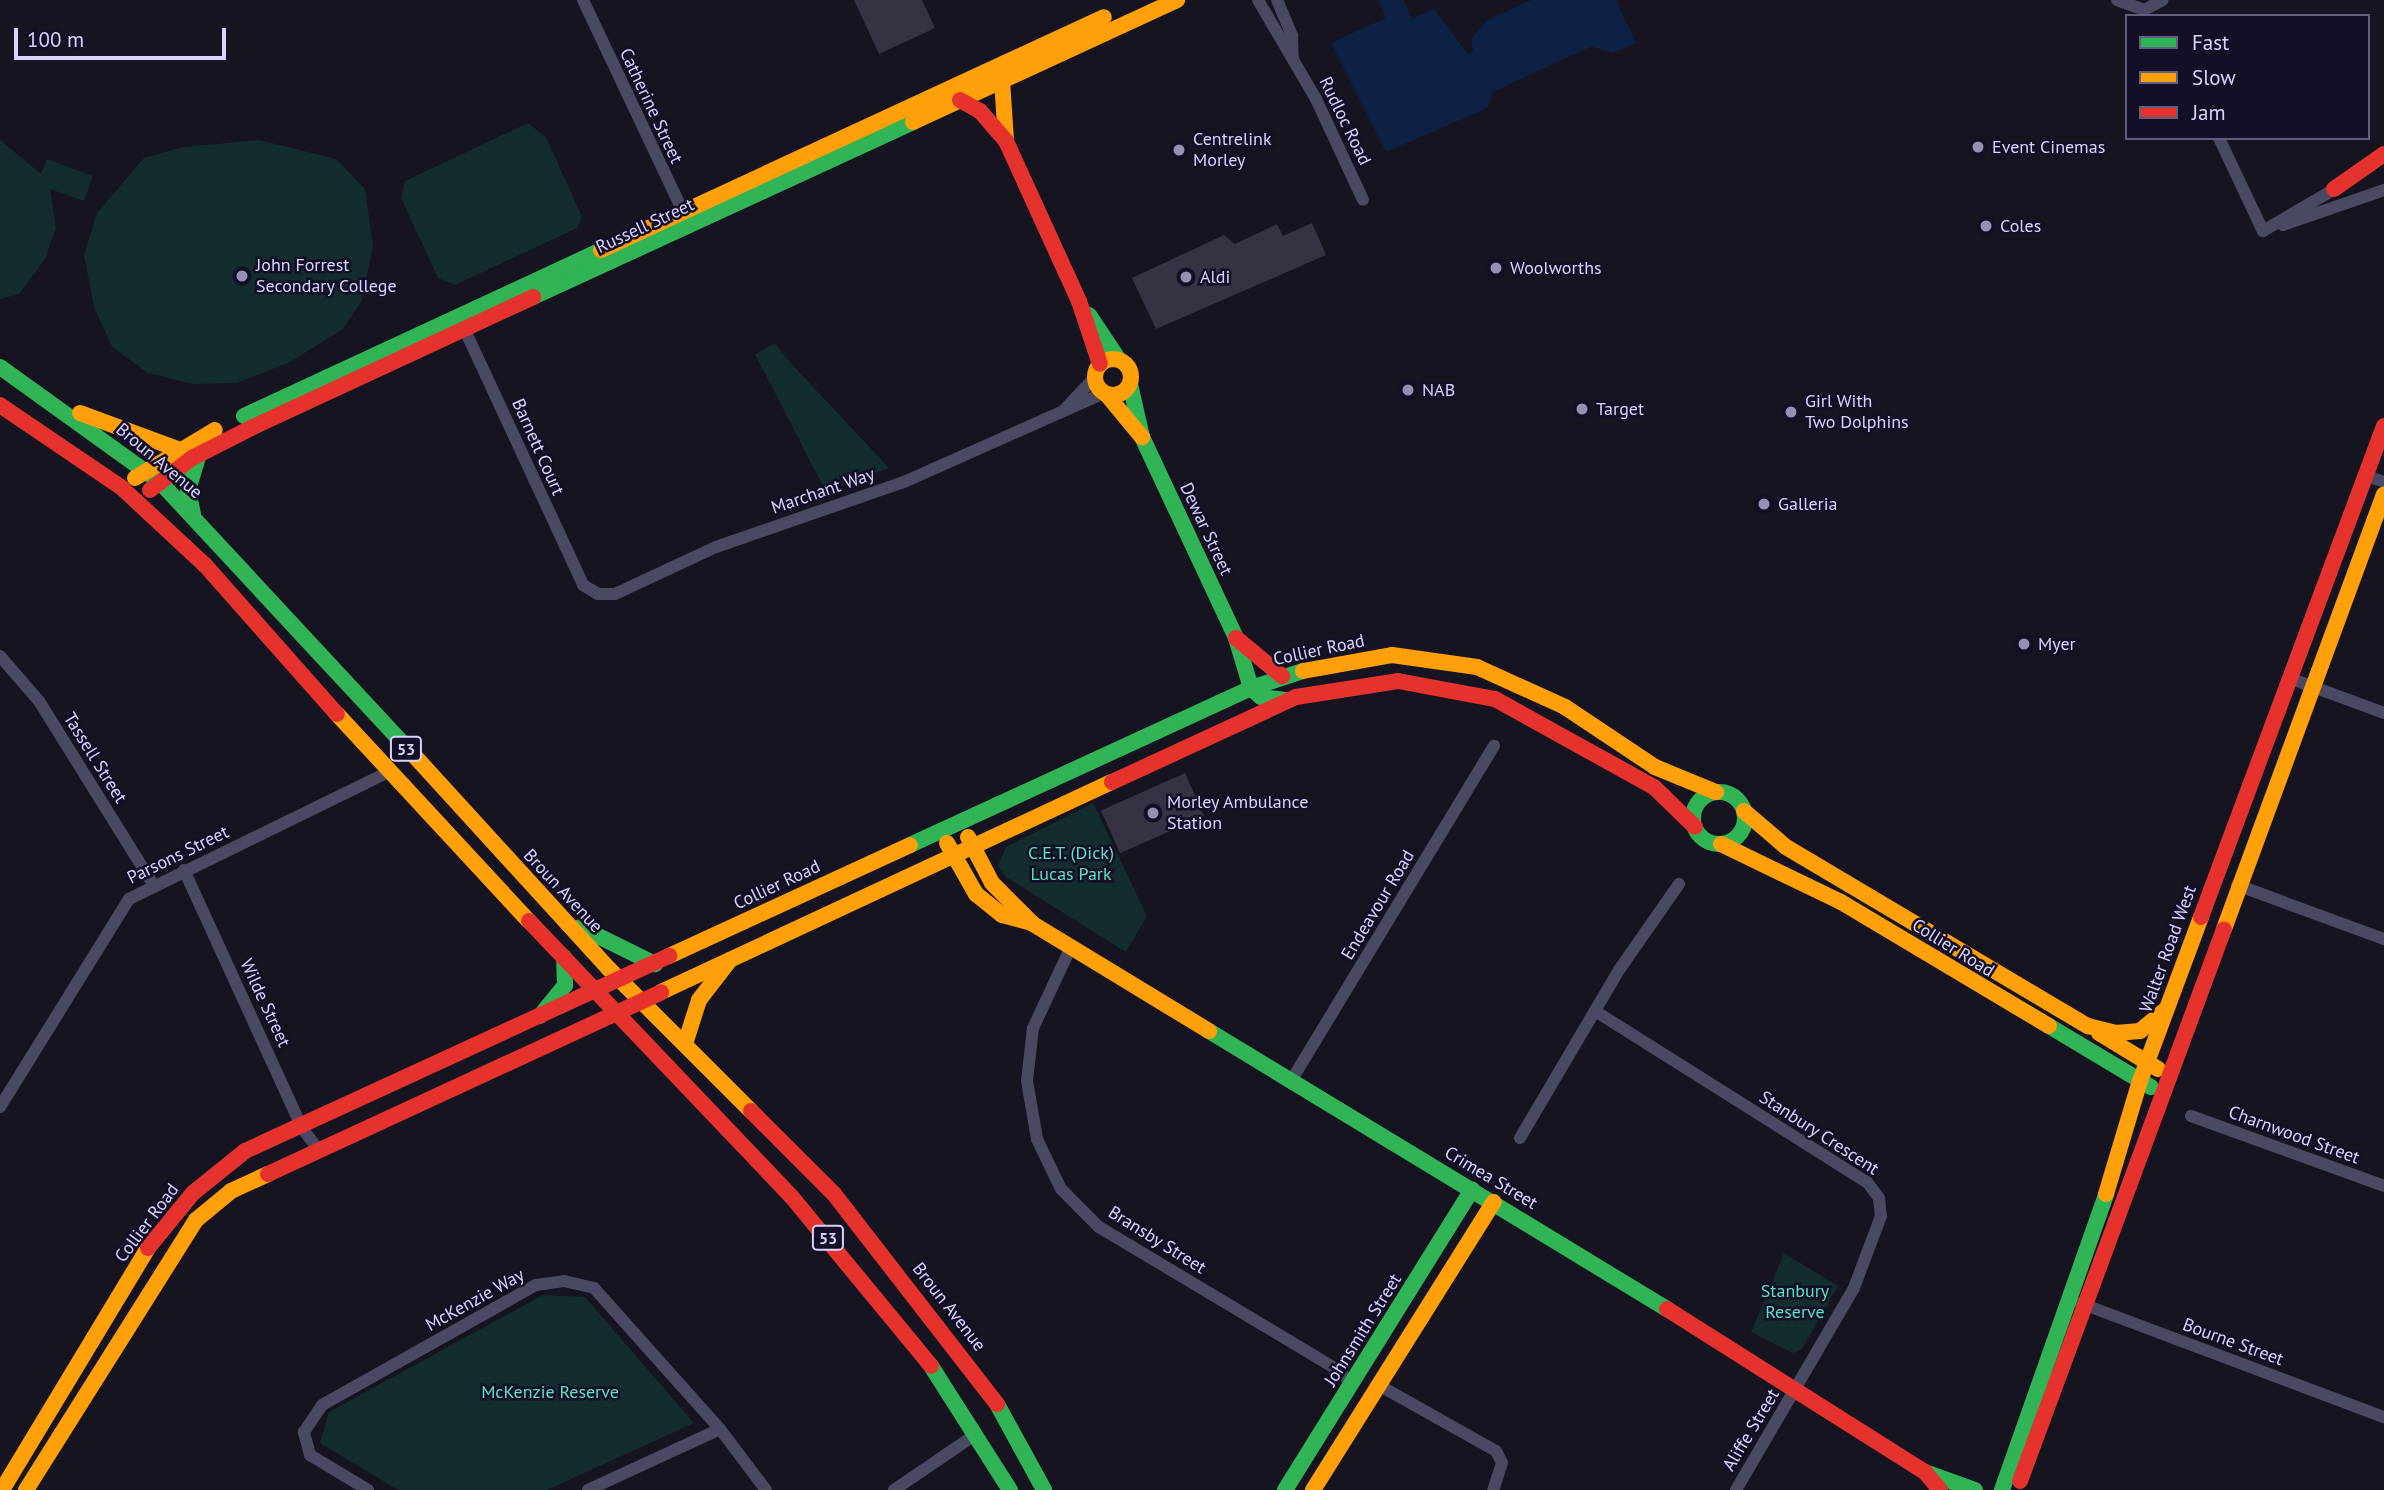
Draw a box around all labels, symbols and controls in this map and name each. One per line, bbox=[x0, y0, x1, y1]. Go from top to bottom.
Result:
scale bar bbox=[18, 14, 229, 58]
legend bbox=[2125, 14, 2370, 140]
text: 100 m bbox=[27, 26, 84, 53]
text: Fast bbox=[2192, 29, 2229, 56]
street label: Catherine Street bbox=[615, 45, 687, 167]
text: Slow bbox=[2192, 64, 2236, 91]
street label: Rudloc Road bbox=[1314, 73, 1376, 169]
text: Jam bbox=[2192, 99, 2226, 126]
place label: Centrelink Morley bbox=[1193, 129, 1272, 172]
place label: Event Cinemas bbox=[1992, 136, 2105, 158]
marker: Event Cinemas bbox=[1970, 139, 1986, 155]
marker: Centrelink Morley bbox=[1171, 142, 1187, 158]
street label: Russell Street bbox=[592, 194, 698, 258]
place label: Coles bbox=[2000, 215, 2041, 237]
marker: Coles bbox=[1978, 218, 1994, 234]
place label: John Forrest Secondary College bbox=[256, 255, 397, 298]
place label: Woolworths bbox=[1510, 257, 1602, 279]
marker: Woolworths bbox=[1488, 260, 1504, 276]
place label: Aldi bbox=[1200, 266, 1230, 288]
marker: John Forrest Secondary College bbox=[234, 268, 250, 284]
marker: Aldi bbox=[1178, 269, 1194, 285]
place label: NAB bbox=[1422, 379, 1455, 401]
marker: NAB bbox=[1400, 382, 1416, 398]
place label: Girl With Two Dolphins bbox=[1805, 391, 1909, 434]
street label: Barnett Court bbox=[507, 395, 569, 499]
place label: Target bbox=[1596, 398, 1644, 420]
marker: Target bbox=[1574, 401, 1590, 417]
marker: Girl With Two Dolphins bbox=[1783, 404, 1799, 420]
street label: Broun Avenue bbox=[111, 418, 207, 504]
street label: Marchant Way bbox=[768, 463, 878, 519]
street label: Dewar Street bbox=[1175, 479, 1237, 579]
place label: Galleria bbox=[1778, 493, 1837, 515]
marker: Galleria bbox=[1756, 496, 1772, 512]
street label: Collier Road bbox=[1271, 630, 1367, 670]
place label: Myer bbox=[2038, 633, 2076, 655]
marker: Myer bbox=[2016, 636, 2032, 652]
street label: Tassell Street bbox=[59, 709, 131, 807]
road number: 53 bbox=[388, 736, 424, 762]
place label: Morley Ambulance Station bbox=[1167, 792, 1310, 834]
marker: Morley Ambulance Station bbox=[1145, 805, 1161, 821]
street label: Parsons Street bbox=[124, 821, 232, 889]
park label: C.E.T. (Dick) Lucas Park bbox=[1027, 843, 1115, 886]
street label: Broun Avenue bbox=[519, 845, 607, 937]
street label: Endeavour Road bbox=[1337, 846, 1419, 964]
street label: Collier Road bbox=[730, 856, 824, 914]
street label: Walter Road West bbox=[2135, 882, 2201, 1016]
street label: Collier Road bbox=[1908, 914, 1998, 982]
street label: Wilde Street bbox=[235, 956, 295, 1050]
street label: Stanbury Crescent bbox=[1755, 1086, 1883, 1180]
street label: Charnwood Street bbox=[2226, 1101, 2362, 1169]
street label: Crimea Street bbox=[1441, 1142, 1541, 1214]
street label: Collier Road bbox=[110, 1179, 184, 1267]
street label: Bransby Street bbox=[1104, 1201, 1210, 1279]
road number: 53 bbox=[810, 1226, 846, 1250]
street label: Broun Avenue bbox=[908, 1258, 990, 1356]
street label: McKenzie Way bbox=[422, 1264, 528, 1336]
street label: Johnsmith Street bbox=[1320, 1270, 1406, 1390]
park label: Stanbury Reserve bbox=[1761, 1281, 1829, 1324]
street label: Bourne Street bbox=[2180, 1314, 2286, 1370]
park label: McKenzie Reserve bbox=[481, 1381, 619, 1403]
street label: Aliffe Street bbox=[1718, 1385, 1784, 1475]

